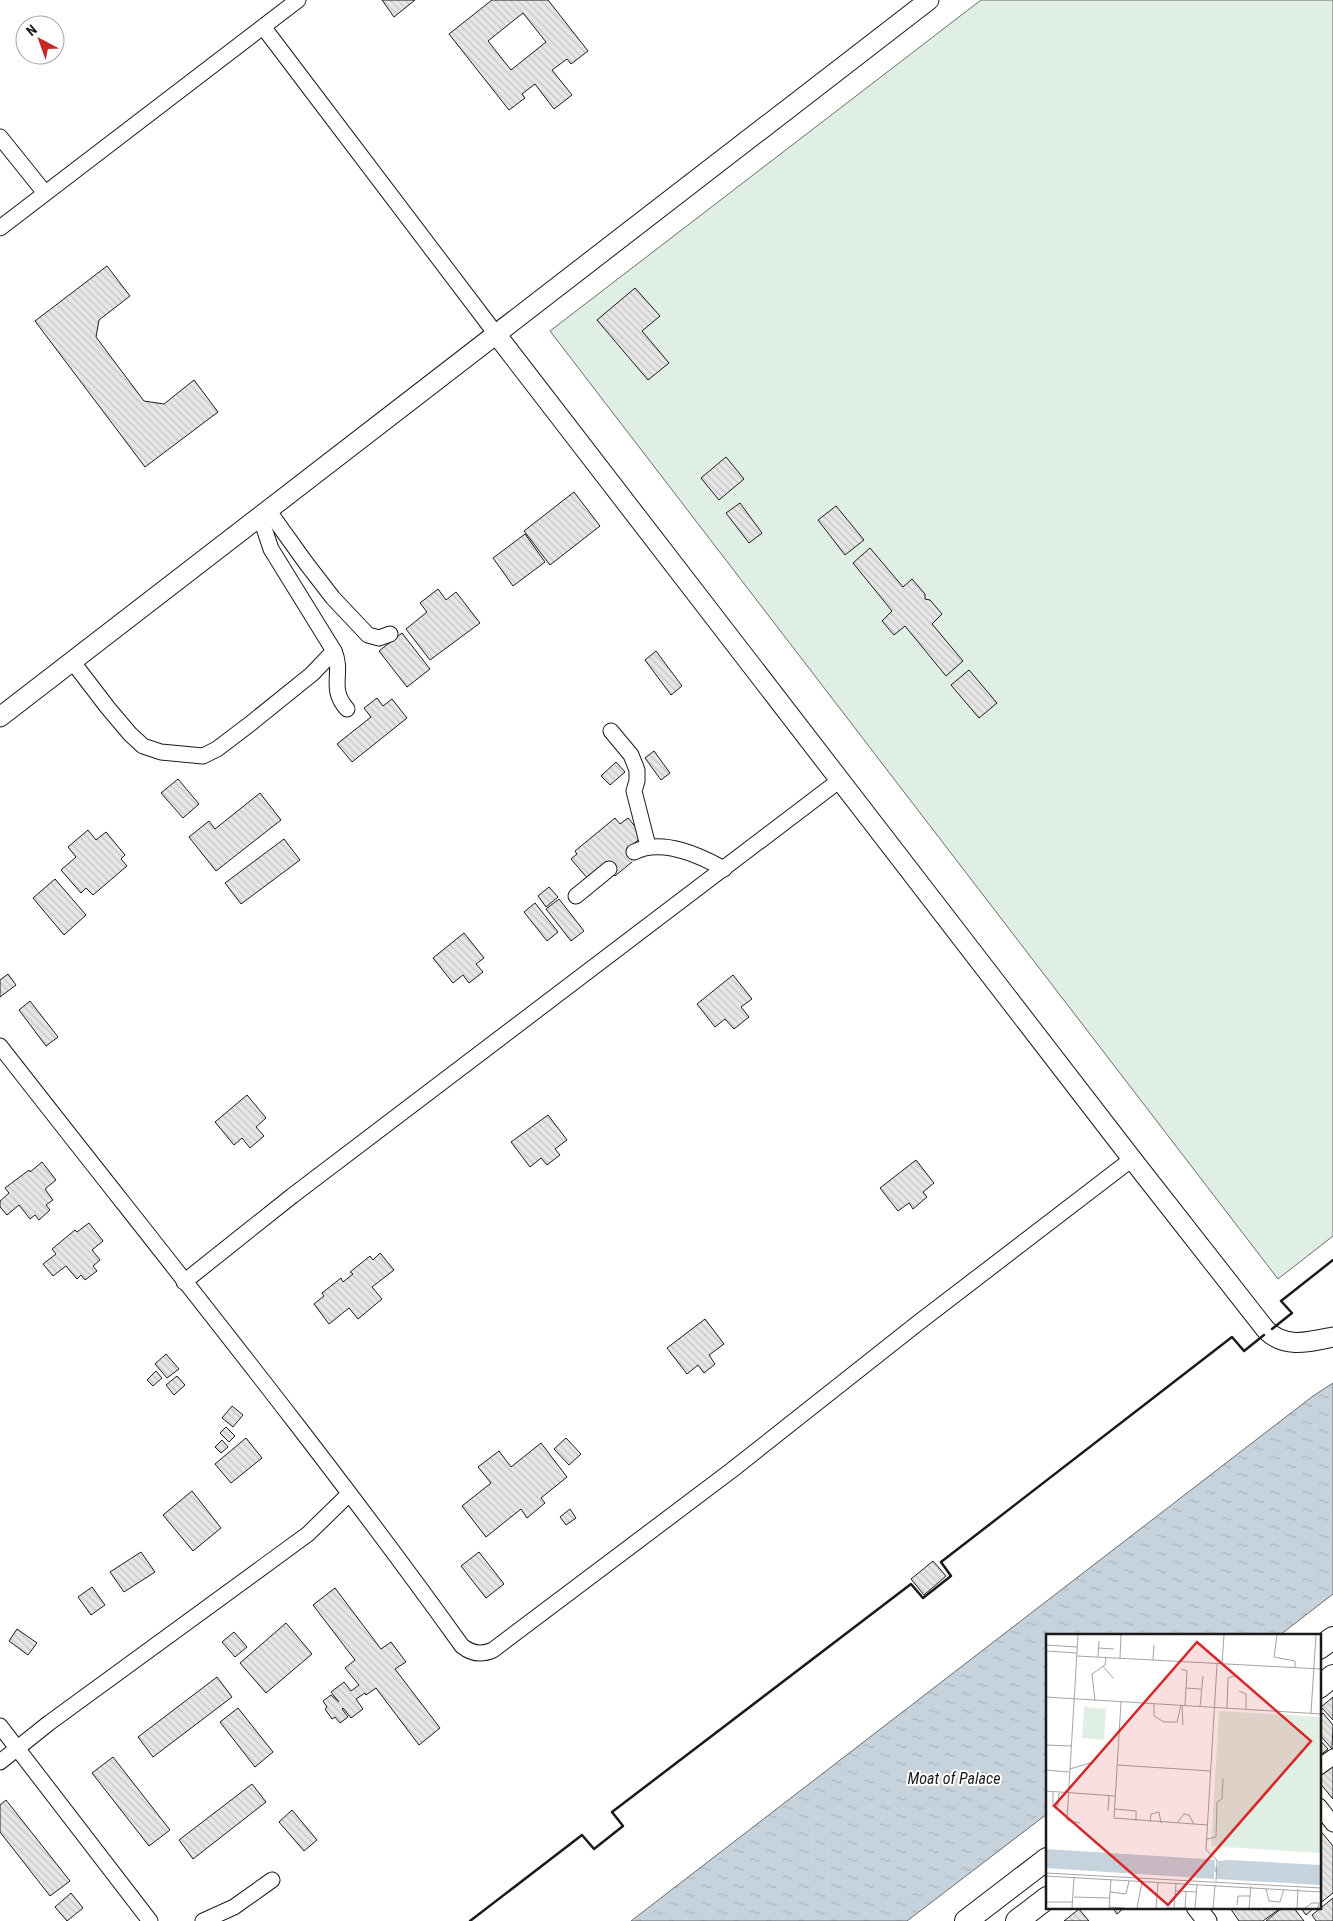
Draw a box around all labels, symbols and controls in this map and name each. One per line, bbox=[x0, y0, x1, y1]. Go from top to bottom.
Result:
north arrow bbox=[15, 15, 65, 65]
text: N bbox=[23, 21, 40, 39]
inset map bbox=[1046, 1634, 1320, 1908]
water label: Moat of Palace bbox=[908, 1769, 1000, 1788]

